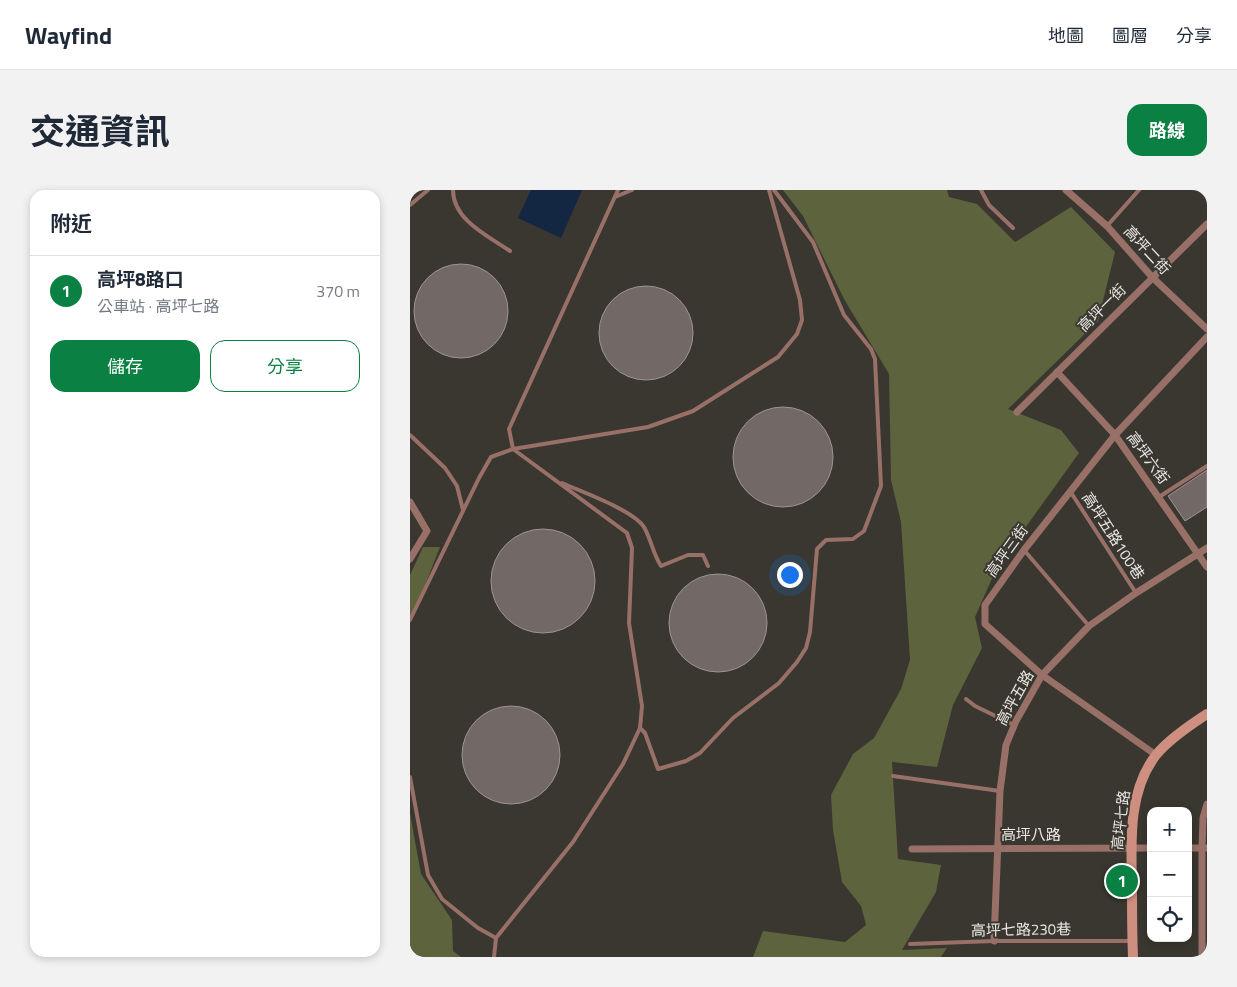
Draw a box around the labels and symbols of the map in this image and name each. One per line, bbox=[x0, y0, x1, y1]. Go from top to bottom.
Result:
street label: 高坪二街 bbox=[1118, 220, 1176, 279]
street label: 高坪一街 bbox=[1072, 278, 1131, 337]
street label: 高坪六街 bbox=[1121, 427, 1175, 489]
street label: 高坪五路100巷 bbox=[1076, 487, 1150, 584]
street label: 高坪三街 bbox=[980, 520, 1034, 582]
your location bbox=[777, 562, 803, 588]
street label: 高坪五路 bbox=[990, 666, 1039, 730]
street label: 高坪七路 bbox=[1105, 789, 1136, 851]
street label: 高坪八路 bbox=[1001, 823, 1061, 846]
pin: 1 bbox=[1106, 862, 1138, 900]
street label: 高坪七路230巷 bbox=[971, 917, 1071, 942]

